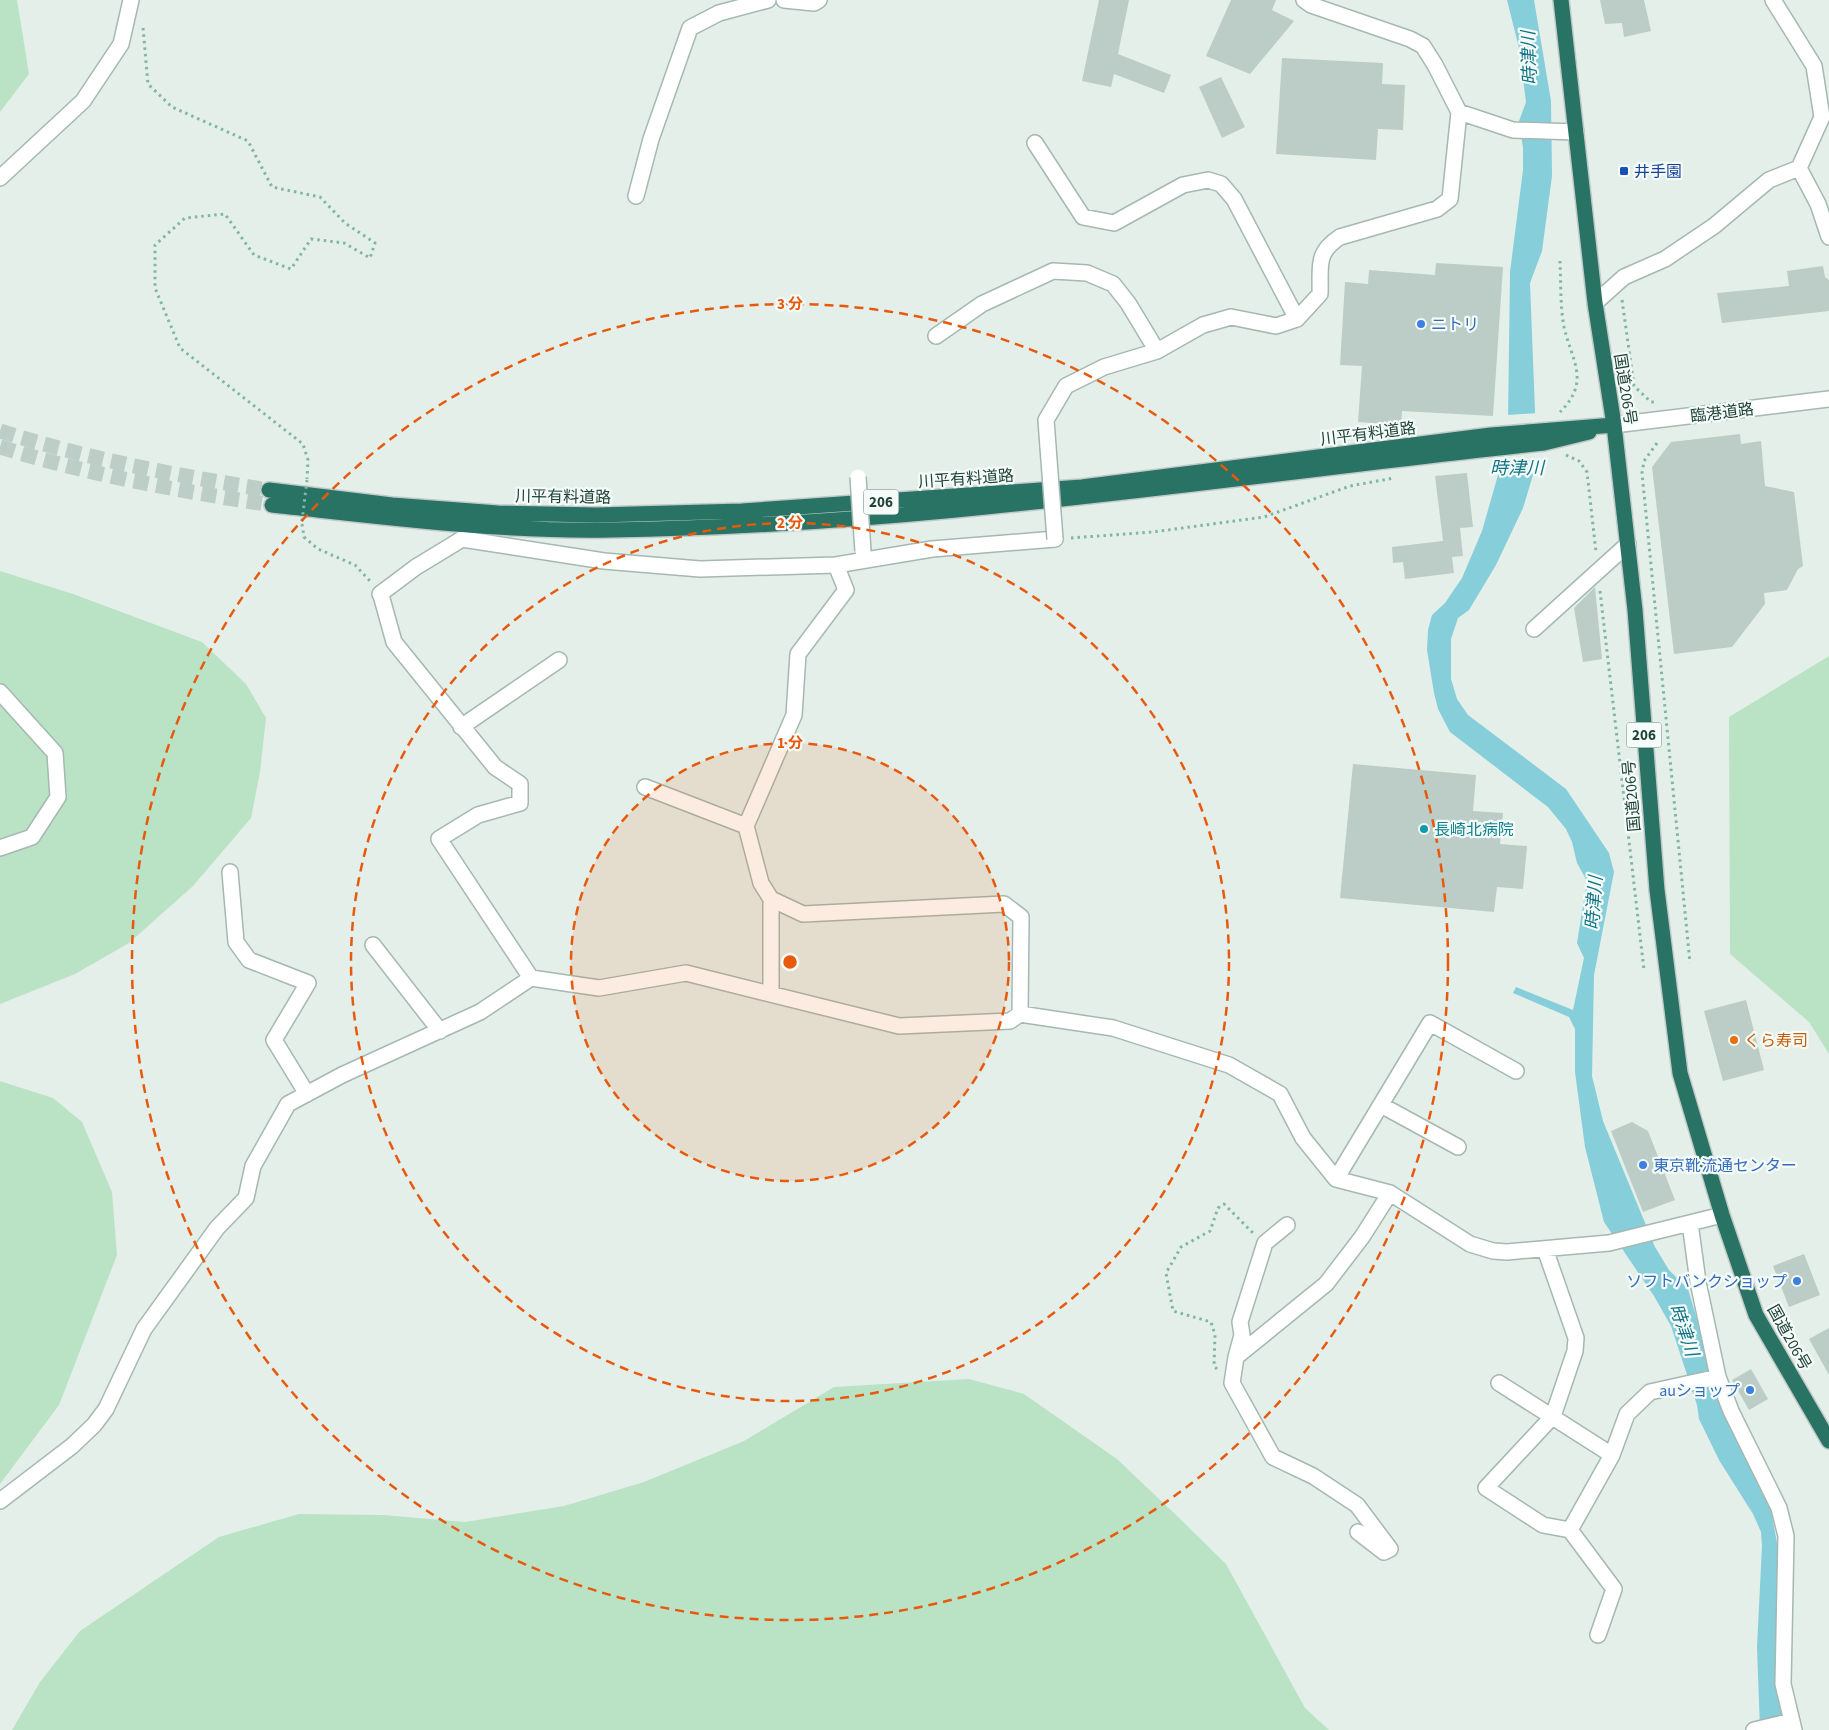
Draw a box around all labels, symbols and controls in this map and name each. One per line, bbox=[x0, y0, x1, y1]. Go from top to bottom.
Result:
water label: 時津川 bbox=[1516, 29, 1543, 85]
place label: 井手園 bbox=[1634, 161, 1682, 183]
marker: 井手園 bbox=[1618, 165, 1630, 177]
text: 3 分 bbox=[777, 294, 803, 315]
place label: ニトリ bbox=[1431, 314, 1479, 336]
marker: ニトリ bbox=[1415, 318, 1427, 330]
street label: 国道206号 bbox=[1609, 352, 1641, 426]
street label: 臨港道路 bbox=[1689, 398, 1755, 428]
street label: 川平有料道路 bbox=[1319, 417, 1417, 451]
water label: 時津川 bbox=[1490, 456, 1546, 481]
street label: 川平有料道路 bbox=[917, 465, 1015, 493]
street label: 川平有料道路 bbox=[515, 485, 611, 509]
road number: 206 bbox=[864, 490, 898, 514]
text: 2 分 bbox=[777, 513, 803, 534]
road number: 206 bbox=[1626, 722, 1662, 748]
text: 1 分 bbox=[777, 733, 803, 754]
street label: 国道206号 bbox=[1618, 759, 1646, 833]
place label: 長崎北病院 bbox=[1434, 819, 1514, 841]
marker: 長崎北病院 bbox=[1418, 823, 1430, 835]
water label: 時津川 bbox=[1580, 873, 1609, 931]
centre of rings bbox=[781, 953, 799, 971]
place label: くら寿司 bbox=[1744, 1030, 1808, 1052]
marker: くら寿司 bbox=[1728, 1034, 1740, 1046]
place label: 東京靴流通センター bbox=[1653, 1155, 1797, 1177]
marker: 東京靴流通センター bbox=[1637, 1159, 1649, 1171]
place label: ソフトバンクショップ bbox=[1626, 1271, 1787, 1293]
marker: ソフトバンクショップ bbox=[1791, 1275, 1803, 1287]
water label: 時津川 bbox=[1663, 1301, 1705, 1362]
street label: 国道206号 bbox=[1762, 1301, 1816, 1374]
place label: auショップ bbox=[1659, 1380, 1740, 1402]
marker: auショップ bbox=[1744, 1384, 1756, 1396]

